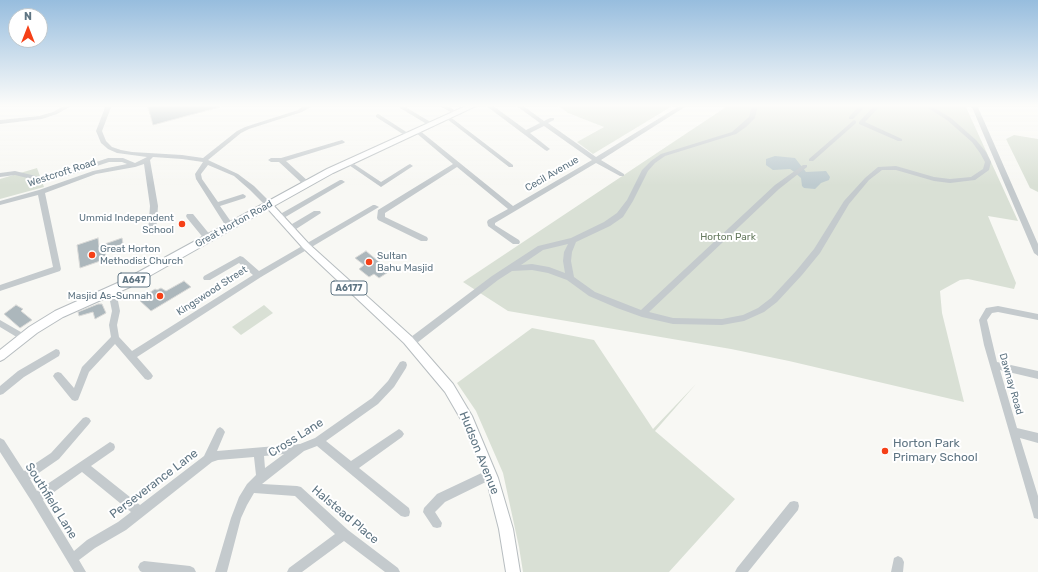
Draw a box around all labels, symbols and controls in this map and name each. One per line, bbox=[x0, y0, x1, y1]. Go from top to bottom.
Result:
north arrow bbox=[8, 8, 48, 48]
text: N bbox=[24, 10, 32, 23]
street label: Cecil Avenue bbox=[523, 154, 581, 194]
street label: Westcroft Road bbox=[26, 156, 98, 190]
street label: Great Horton Road bbox=[193, 198, 275, 250]
place label: Ummid Independent School bbox=[79, 212, 174, 236]
marker: Ummid Independent School bbox=[177, 219, 187, 229]
park label: Horton Park bbox=[700, 231, 756, 243]
place label: Great Horton Methodist Church bbox=[100, 243, 183, 266]
marker: Great Horton Methodist Church bbox=[87, 250, 97, 260]
place label: Sultan Bahu Masjid bbox=[377, 250, 433, 274]
marker: Sultan Bahu Masjid bbox=[364, 257, 374, 267]
street label: Kingswood Street bbox=[174, 264, 250, 318]
road number: A647 bbox=[118, 273, 150, 287]
road number: A6177 bbox=[331, 281, 367, 295]
place label: Masjid As-Sunnah bbox=[68, 290, 152, 302]
marker: Masjid As-Sunnah bbox=[155, 291, 165, 301]
street label: Dawnay Road bbox=[996, 352, 1026, 416]
street label: Hudson Avenue bbox=[456, 409, 502, 497]
street label: Cross Lane bbox=[266, 415, 326, 461]
place label: Horton Park Primary School bbox=[893, 437, 978, 465]
street label: Perseverance Lane bbox=[107, 446, 201, 522]
marker: Horton Park Primary School bbox=[880, 446, 890, 456]
street label: Southfield Lane bbox=[22, 460, 80, 542]
street label: Halstead Place bbox=[309, 483, 381, 547]

